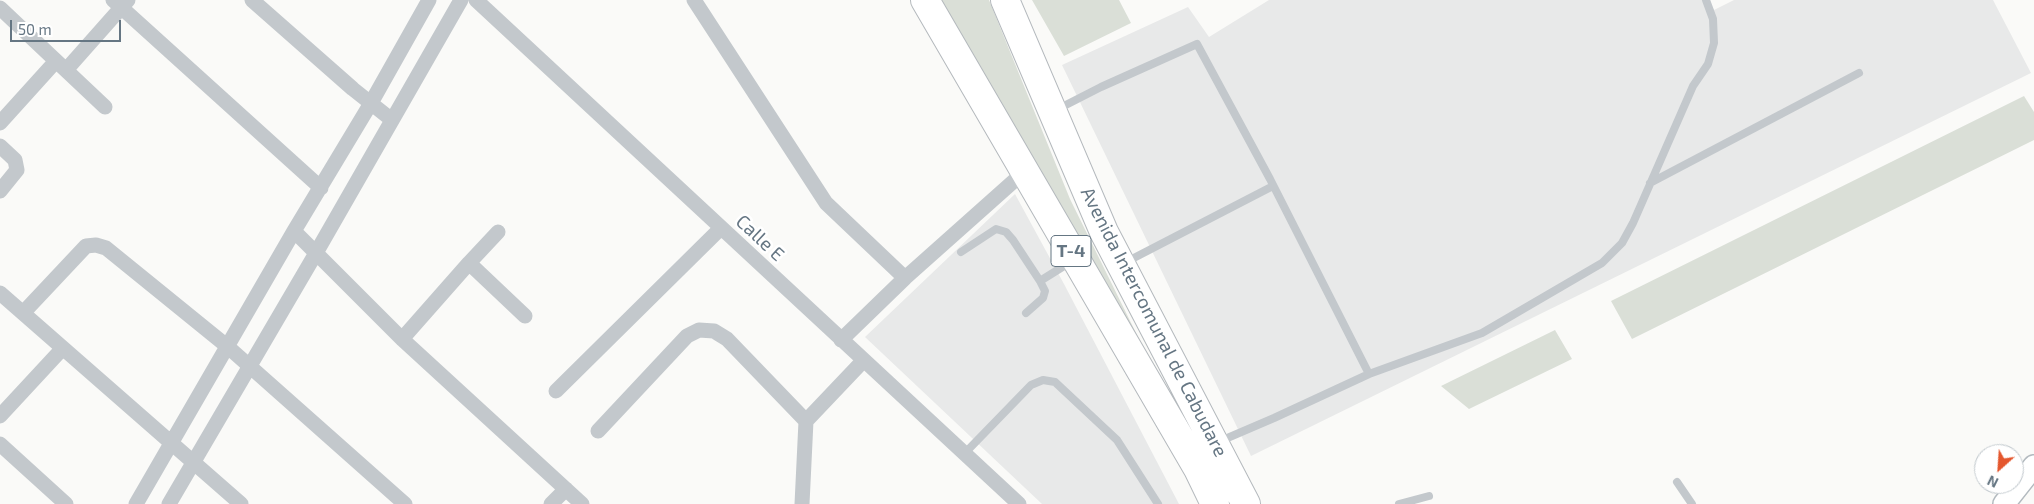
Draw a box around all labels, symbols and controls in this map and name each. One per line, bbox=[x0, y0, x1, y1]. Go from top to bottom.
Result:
scale bar bbox=[12, 10, 124, 42]
text: 50 m bbox=[18, 20, 52, 38]
street label: Avenida Intercomunal de Cabudare bbox=[1076, 183, 1232, 461]
street label: Calle E bbox=[731, 210, 789, 266]
road number: T-4 bbox=[1051, 236, 1091, 266]
north arrow bbox=[1974, 444, 2024, 494]
text: N bbox=[1984, 472, 2001, 492]

